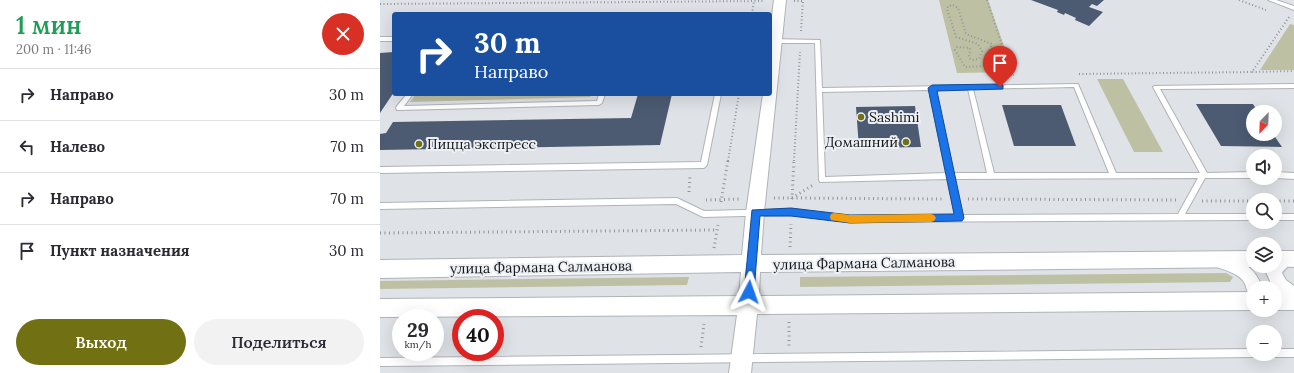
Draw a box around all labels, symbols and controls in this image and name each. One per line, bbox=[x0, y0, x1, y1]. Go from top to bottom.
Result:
text: 1 мин bbox=[16, 10, 82, 41]
button: close bbox=[322, 13, 364, 55]
text: 30 m bbox=[474, 25, 541, 61]
icon: right bbox=[408, 28, 460, 80]
text: 200 m · 11:46 bbox=[16, 41, 92, 58]
pin bbox=[983, 46, 1017, 87]
icon: arrive bbox=[989, 52, 1011, 74]
text: Направо bbox=[474, 60, 548, 83]
icon: right bbox=[16, 84, 38, 106]
text: Направо bbox=[50, 85, 114, 104]
text: 30 m bbox=[329, 85, 364, 104]
north arrow bbox=[1246, 105, 1282, 141]
map controls bbox=[1246, 105, 1282, 361]
place label: Sashimi bbox=[869, 108, 919, 126]
marker: Sashimi bbox=[856, 112, 866, 122]
place label: Домашний bbox=[825, 133, 898, 151]
place label: Пицца экспресс bbox=[427, 135, 536, 153]
icon: left bbox=[16, 136, 38, 158]
text: Налево bbox=[50, 137, 105, 156]
text: 70 m bbox=[330, 137, 364, 156]
marker: Домашний bbox=[901, 137, 911, 147]
marker: Пицца экспресс bbox=[414, 139, 424, 149]
button: sound bbox=[1246, 149, 1282, 185]
icon: right bbox=[16, 188, 38, 210]
text: Направо bbox=[50, 189, 114, 208]
text: 70 m bbox=[330, 189, 364, 208]
button: search bbox=[1246, 193, 1282, 229]
button: layers bbox=[1246, 237, 1282, 273]
icon: arrive bbox=[16, 240, 38, 262]
text: Пункт назначения bbox=[50, 241, 190, 260]
text: 30 m bbox=[329, 241, 364, 260]
street label: улица Фармана Салманова bbox=[773, 252, 955, 274]
street label: улица Фармана Салманова bbox=[450, 256, 632, 278]
position arrow bbox=[728, 271, 770, 313]
button: + bbox=[1246, 281, 1282, 317]
speed limit sign: 40 bbox=[452, 309, 504, 361]
text: 29 bbox=[407, 317, 429, 342]
button: Выход bbox=[16, 319, 186, 365]
button: Поделиться bbox=[194, 319, 364, 365]
button: − bbox=[1246, 325, 1282, 361]
text: km/h bbox=[404, 338, 432, 351]

